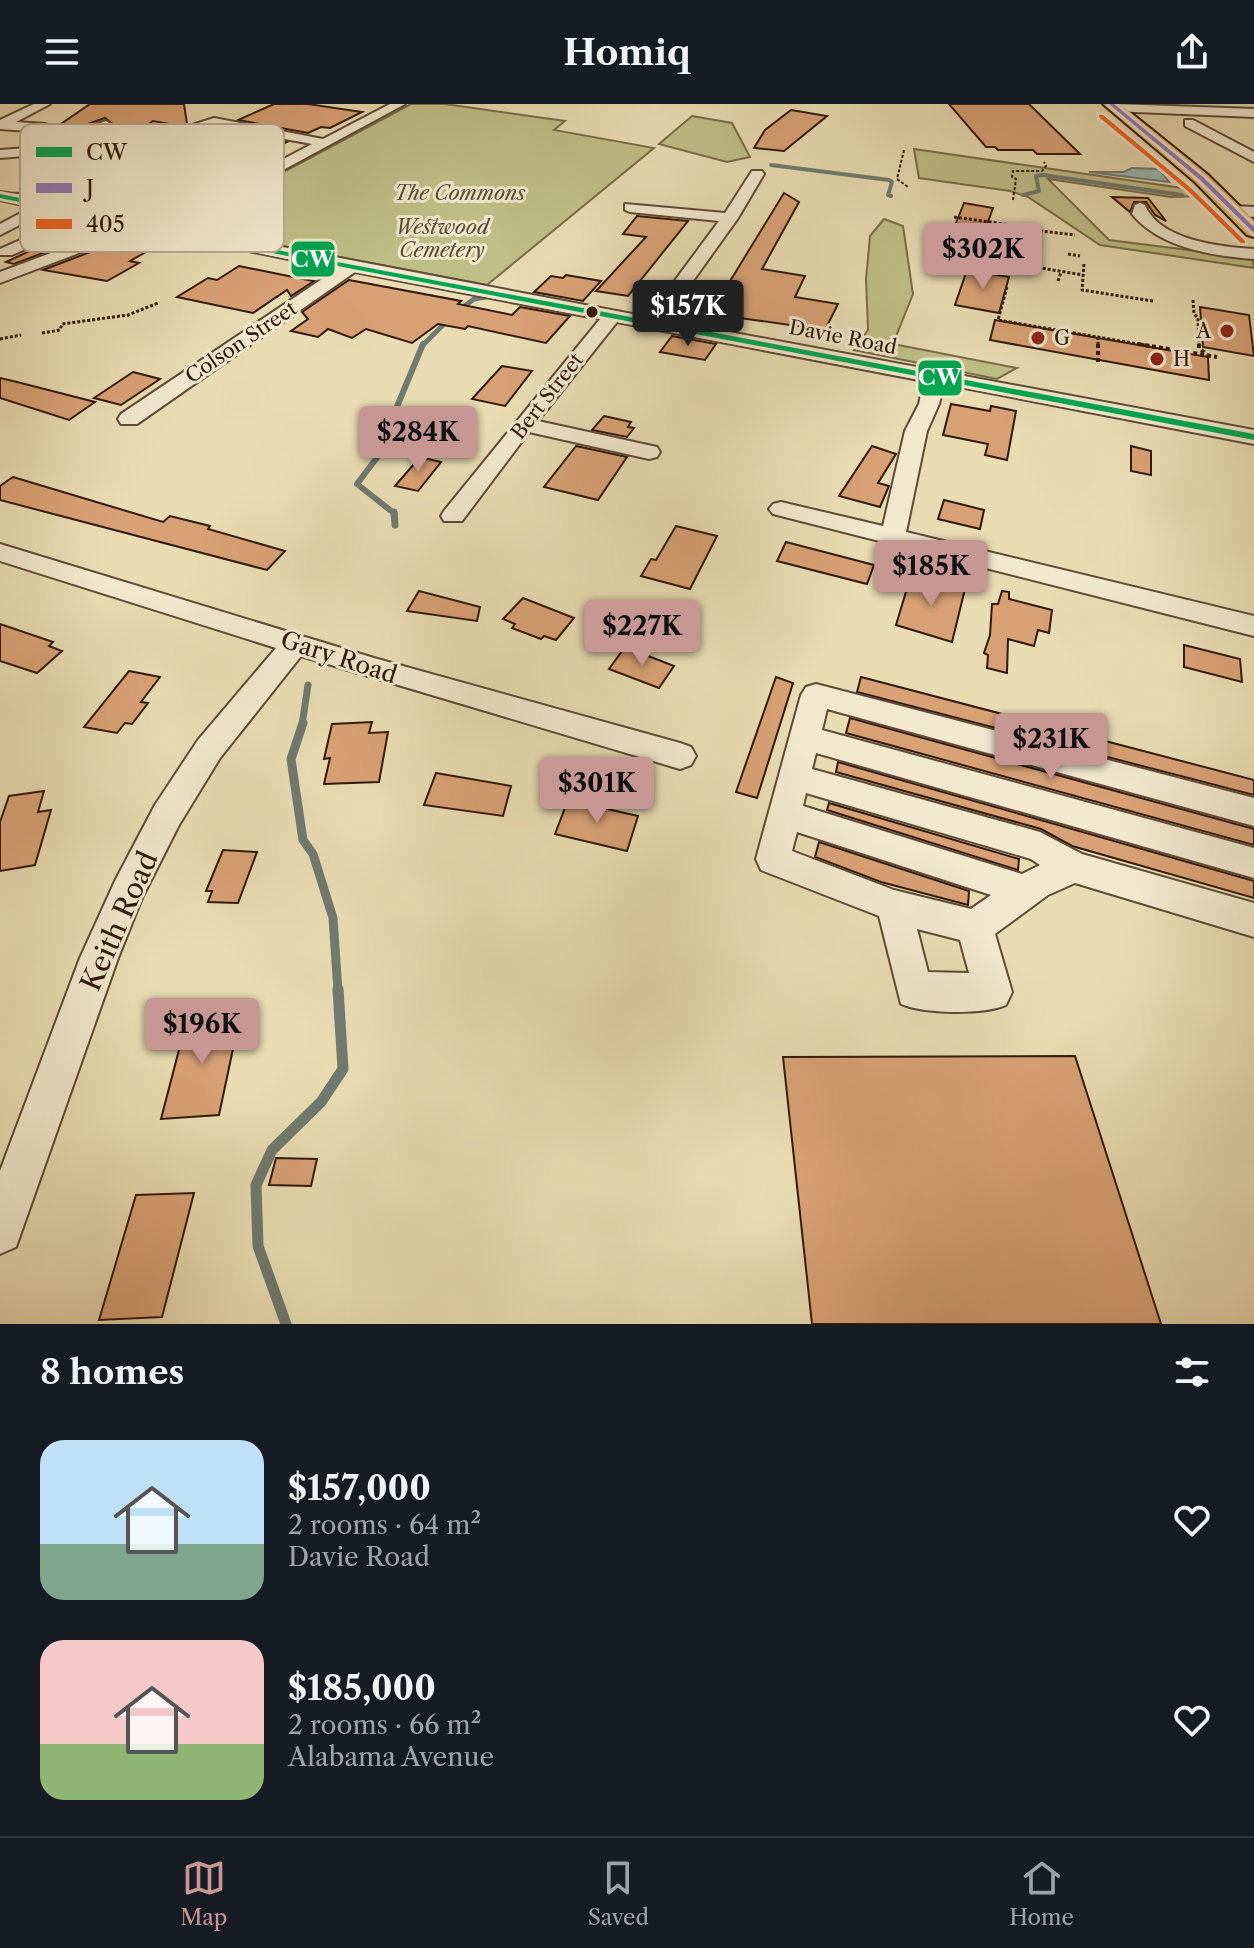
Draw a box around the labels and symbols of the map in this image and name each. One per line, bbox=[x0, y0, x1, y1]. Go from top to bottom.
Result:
legend bbox=[20, 124, 284, 252]
text: CW bbox=[86, 139, 128, 166]
text: J bbox=[83, 175, 94, 202]
park label: The Commons bbox=[394, 181, 526, 205]
text: 405 bbox=[86, 211, 125, 238]
park label: Westwood Cemetery bbox=[395, 215, 491, 262]
pin: $302K bbox=[927, 223, 1039, 291]
line badge: CW bbox=[290, 240, 336, 278]
text: CW bbox=[291, 246, 336, 273]
pin: $157K bbox=[632, 280, 744, 348]
street label: Colson Street bbox=[181, 296, 301, 388]
unlabelled marker bbox=[584, 304, 600, 320]
street label: Davie Road bbox=[787, 315, 899, 359]
place label: A bbox=[1195, 319, 1212, 343]
marker: A bbox=[1218, 322, 1236, 340]
place label: G bbox=[1054, 326, 1070, 350]
marker: G bbox=[1029, 329, 1047, 347]
place label: H bbox=[1173, 347, 1190, 371]
street label: Bert Street bbox=[506, 348, 588, 444]
marker: H bbox=[1148, 350, 1166, 368]
line badge: CW bbox=[917, 359, 963, 397]
text: CW bbox=[918, 364, 963, 391]
pin: $284K bbox=[362, 406, 474, 474]
pin: $185K bbox=[875, 540, 987, 608]
pin: $227K bbox=[586, 600, 698, 668]
street label: Gary Road bbox=[277, 625, 401, 690]
pin: $231K bbox=[995, 713, 1107, 781]
pin: $301K bbox=[541, 757, 653, 825]
street label: Keith Road bbox=[73, 846, 165, 996]
pin: $196K bbox=[146, 998, 258, 1066]

